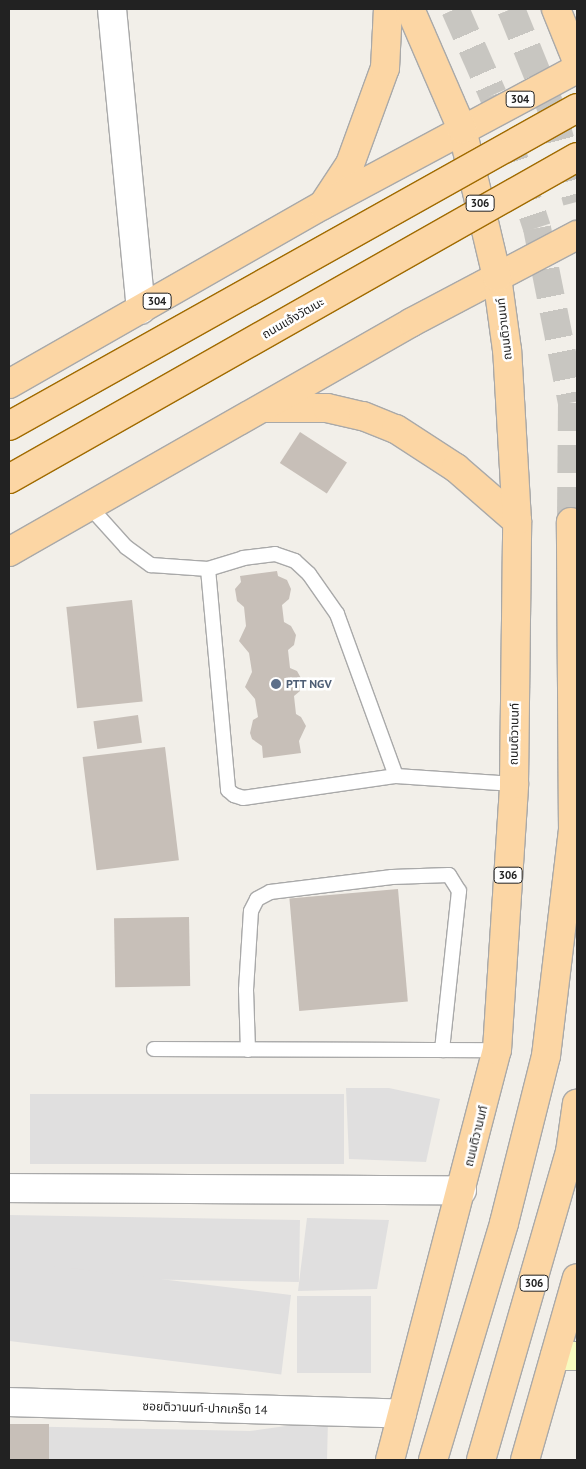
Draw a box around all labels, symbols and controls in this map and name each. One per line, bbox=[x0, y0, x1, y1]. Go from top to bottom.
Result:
road number: 304 bbox=[505, 90, 535, 108]
road number: 306 bbox=[465, 194, 495, 212]
road number: 304 bbox=[142, 292, 172, 310]
street label: ถนนแจ้งวัฒนะ bbox=[259, 294, 327, 342]
street label: ถนนติวานนท์ bbox=[493, 297, 515, 361]
place label: PTT NGV bbox=[286, 677, 332, 691]
marker: PTT NGV bbox=[270, 678, 282, 690]
street label: ถนนติวานนท์ bbox=[506, 703, 522, 765]
road number: 306 bbox=[493, 866, 523, 884]
street label: ถนนติวานนท์ bbox=[461, 1104, 491, 1168]
road number: 306 bbox=[519, 1275, 549, 1292]
street label: ซอยติวานนท์-ปากเกร็ด 14 bbox=[142, 1399, 268, 1417]

